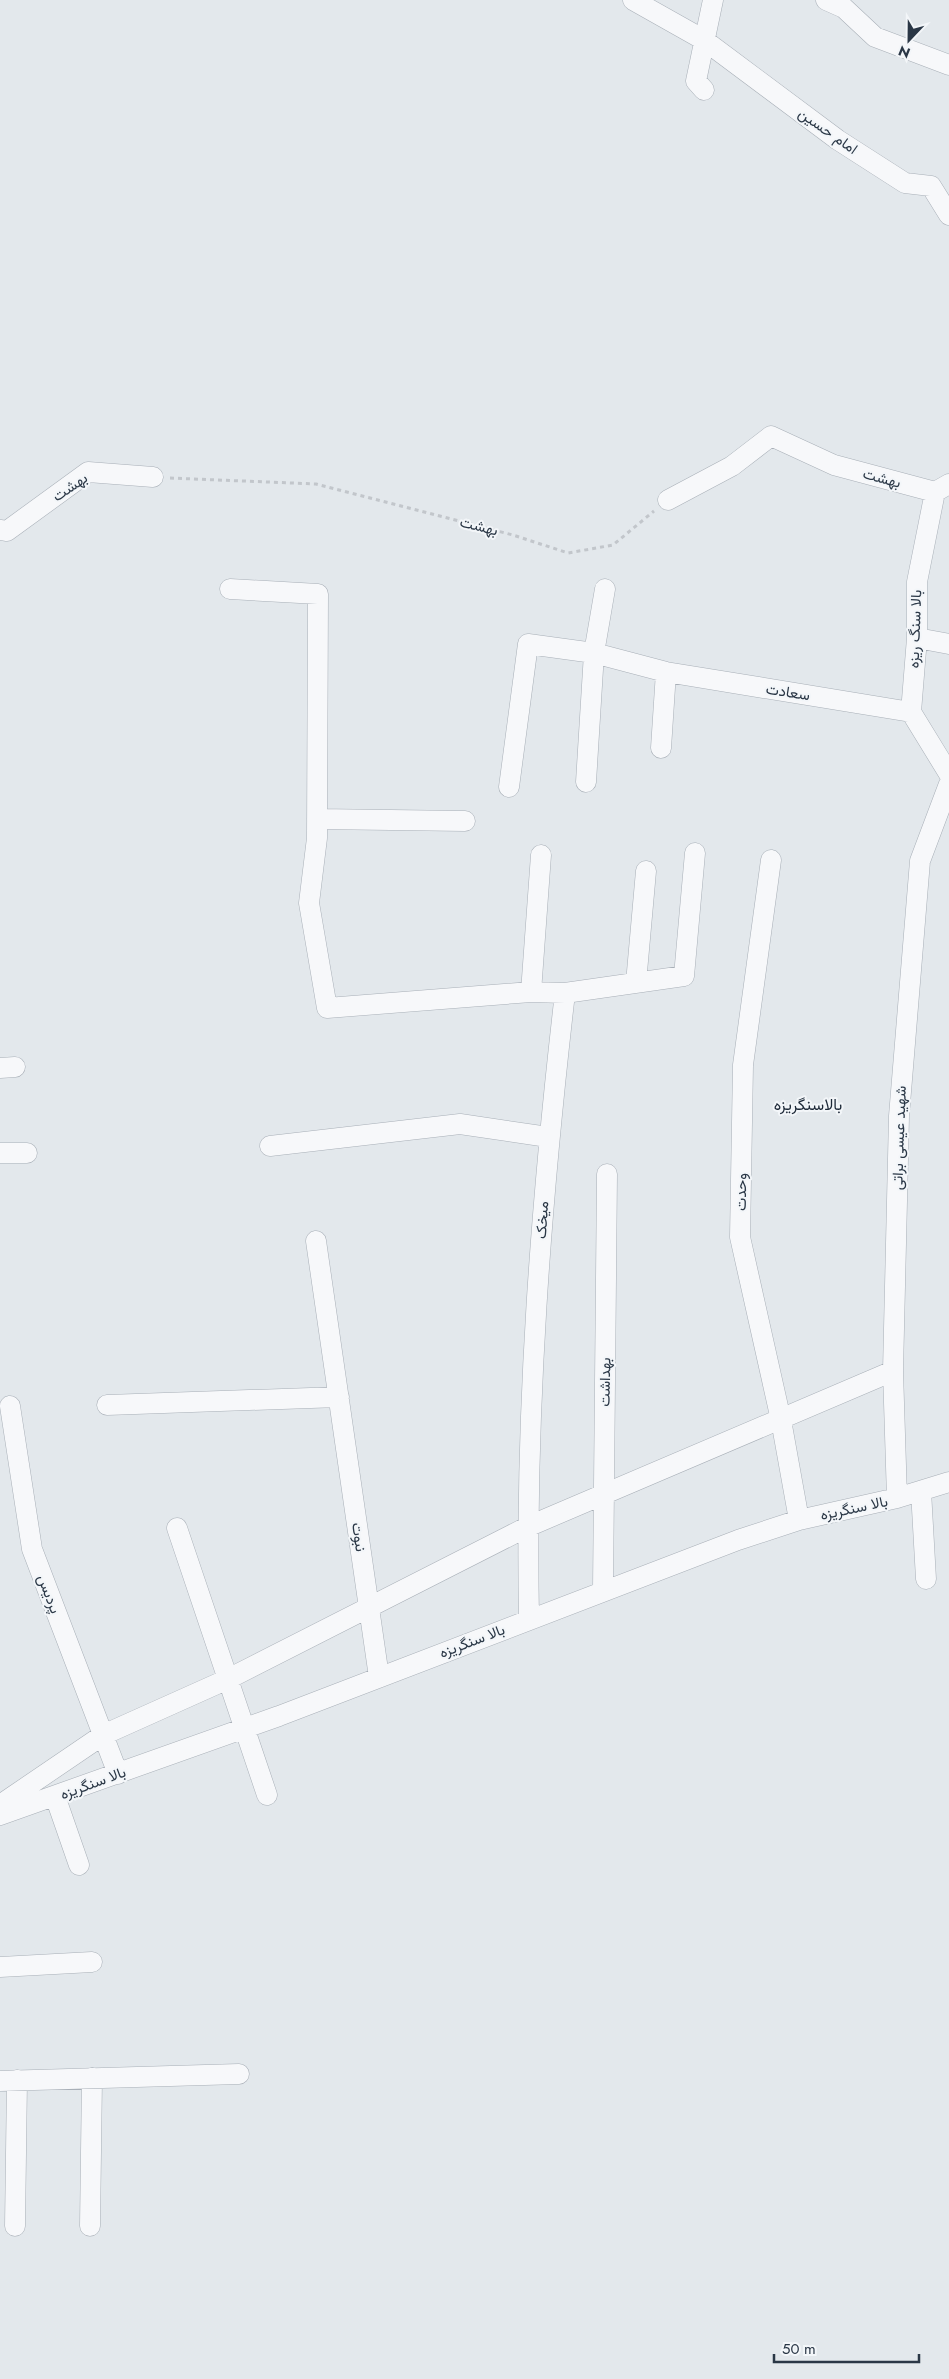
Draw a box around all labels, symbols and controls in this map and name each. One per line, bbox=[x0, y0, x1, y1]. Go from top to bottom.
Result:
north arrow bbox=[884, 15, 934, 65]
text: N bbox=[895, 41, 913, 63]
street label: امام حسین bbox=[794, 102, 862, 160]
street label: بهشت bbox=[861, 462, 903, 494]
street label: بهشت bbox=[48, 467, 92, 507]
street label: بهشت bbox=[458, 511, 500, 541]
street label: بالا سنگ ریزه bbox=[903, 589, 927, 669]
street label: سعادت bbox=[764, 678, 812, 706]
street label: شهید عیسی براتی bbox=[886, 1085, 912, 1191]
district label: بالاسنگریزه bbox=[774, 1093, 842, 1116]
street label: وحدت bbox=[730, 1173, 752, 1211]
street label: میخک bbox=[530, 1200, 554, 1240]
street label: بهداشت bbox=[594, 1357, 616, 1407]
street label: بالا سنگریزه bbox=[818, 1490, 890, 1526]
street label: نبوت bbox=[346, 1521, 372, 1553]
street label: پردیس bbox=[32, 1571, 66, 1617]
street label: بالا سنگریزه bbox=[436, 1618, 508, 1664]
street label: بالا سنگریزه bbox=[57, 1761, 129, 1805]
scale bar bbox=[774, 2332, 919, 2364]
text: 50 m bbox=[782, 2338, 816, 2360]

